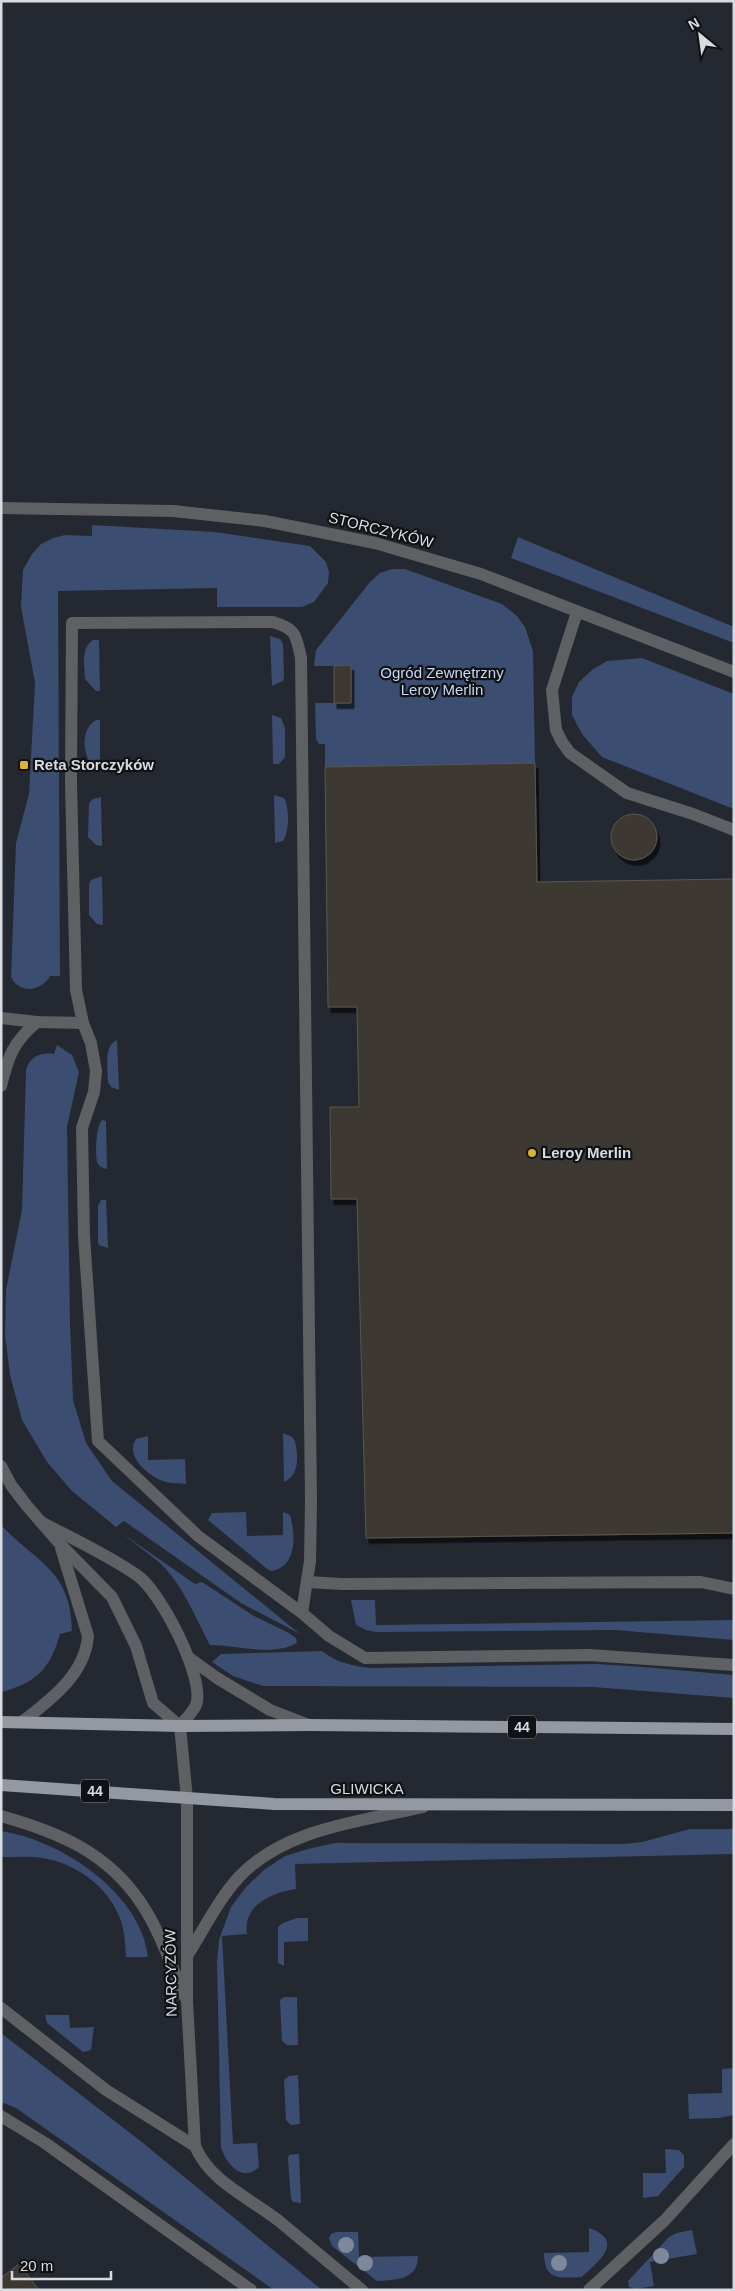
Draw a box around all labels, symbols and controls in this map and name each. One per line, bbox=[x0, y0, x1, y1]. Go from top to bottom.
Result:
north arrow bbox=[675, 10, 725, 60]
text: N bbox=[685, 14, 702, 33]
street label: STORCZYKÓW bbox=[327, 508, 436, 551]
park label: Ogród Zewnętrzny Leroy Merlin bbox=[380, 664, 504, 698]
place label: Reta Storczyków bbox=[34, 756, 154, 773]
marker: Reta Storczyków bbox=[18, 759, 30, 771]
place label: Leroy Merlin bbox=[542, 1144, 631, 1161]
marker: Leroy Merlin bbox=[526, 1147, 538, 1159]
road number: 44 bbox=[508, 1715, 536, 1738]
road number: 44 bbox=[81, 1780, 109, 1802]
street label: GLIWICKA bbox=[330, 1780, 404, 1797]
street label: NARCYZÓW bbox=[161, 1928, 180, 2017]
scale bar bbox=[12, 2248, 111, 2280]
text: 20 m bbox=[20, 2257, 53, 2274]

